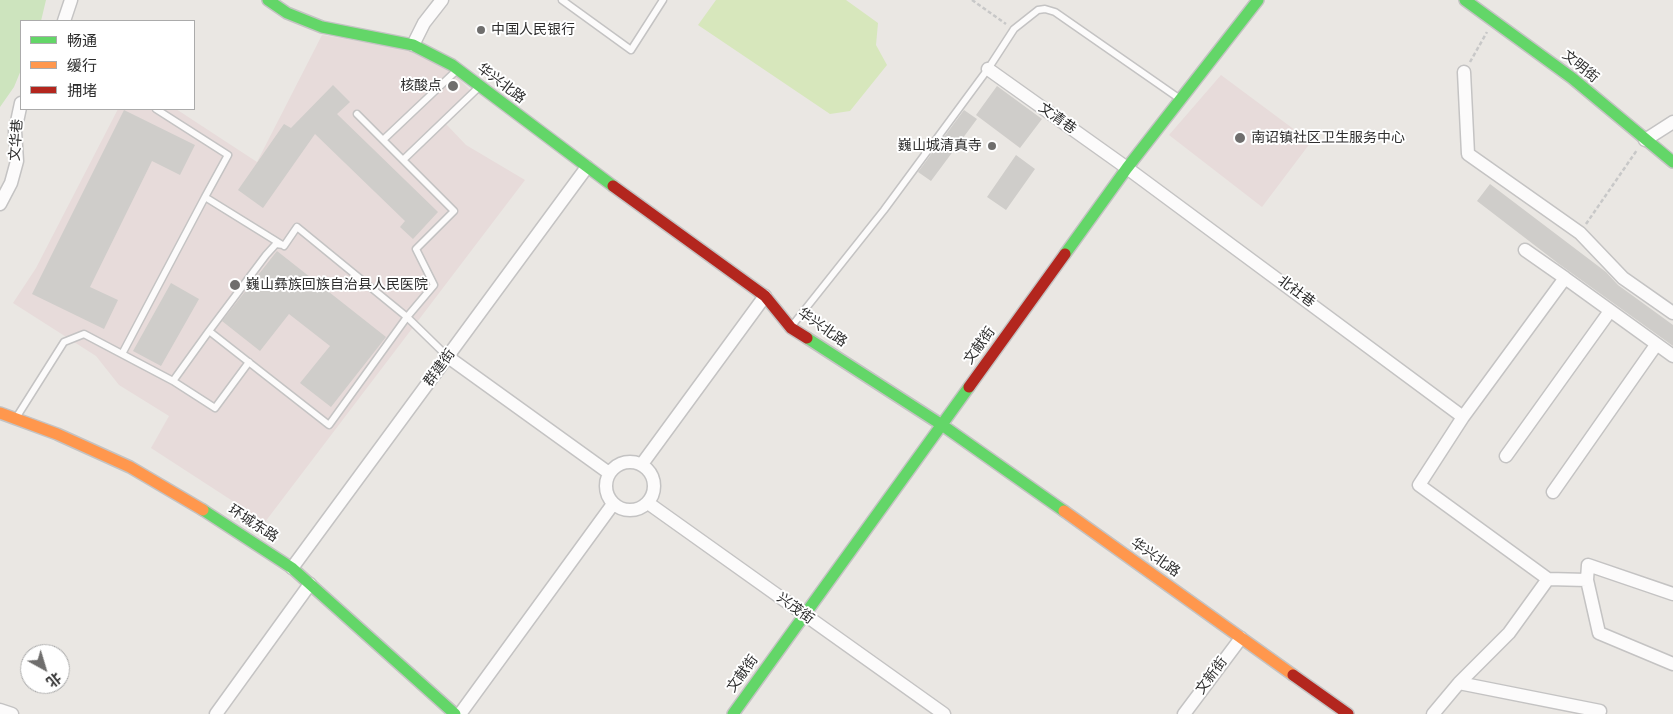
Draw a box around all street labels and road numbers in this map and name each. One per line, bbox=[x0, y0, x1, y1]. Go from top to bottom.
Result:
street label: 文明街 bbox=[1558, 47, 1602, 87]
street label: 华兴北路 bbox=[474, 60, 528, 108]
street label: 文清巷 bbox=[1035, 100, 1079, 138]
street label: 文华巷 bbox=[7, 118, 27, 162]
street label: 北社巷 bbox=[1274, 273, 1318, 311]
street label: 华兴北路 bbox=[794, 305, 850, 351]
street label: 文献街 bbox=[961, 324, 999, 368]
street label: 群建街 bbox=[421, 346, 459, 390]
street label: 环城东路 bbox=[225, 502, 281, 546]
street label: 华兴北路 bbox=[1127, 535, 1183, 581]
street label: 兴茂街 bbox=[773, 590, 817, 628]
street label: 文献街 bbox=[724, 652, 762, 696]
street label: 文新街 bbox=[1193, 654, 1231, 698]

